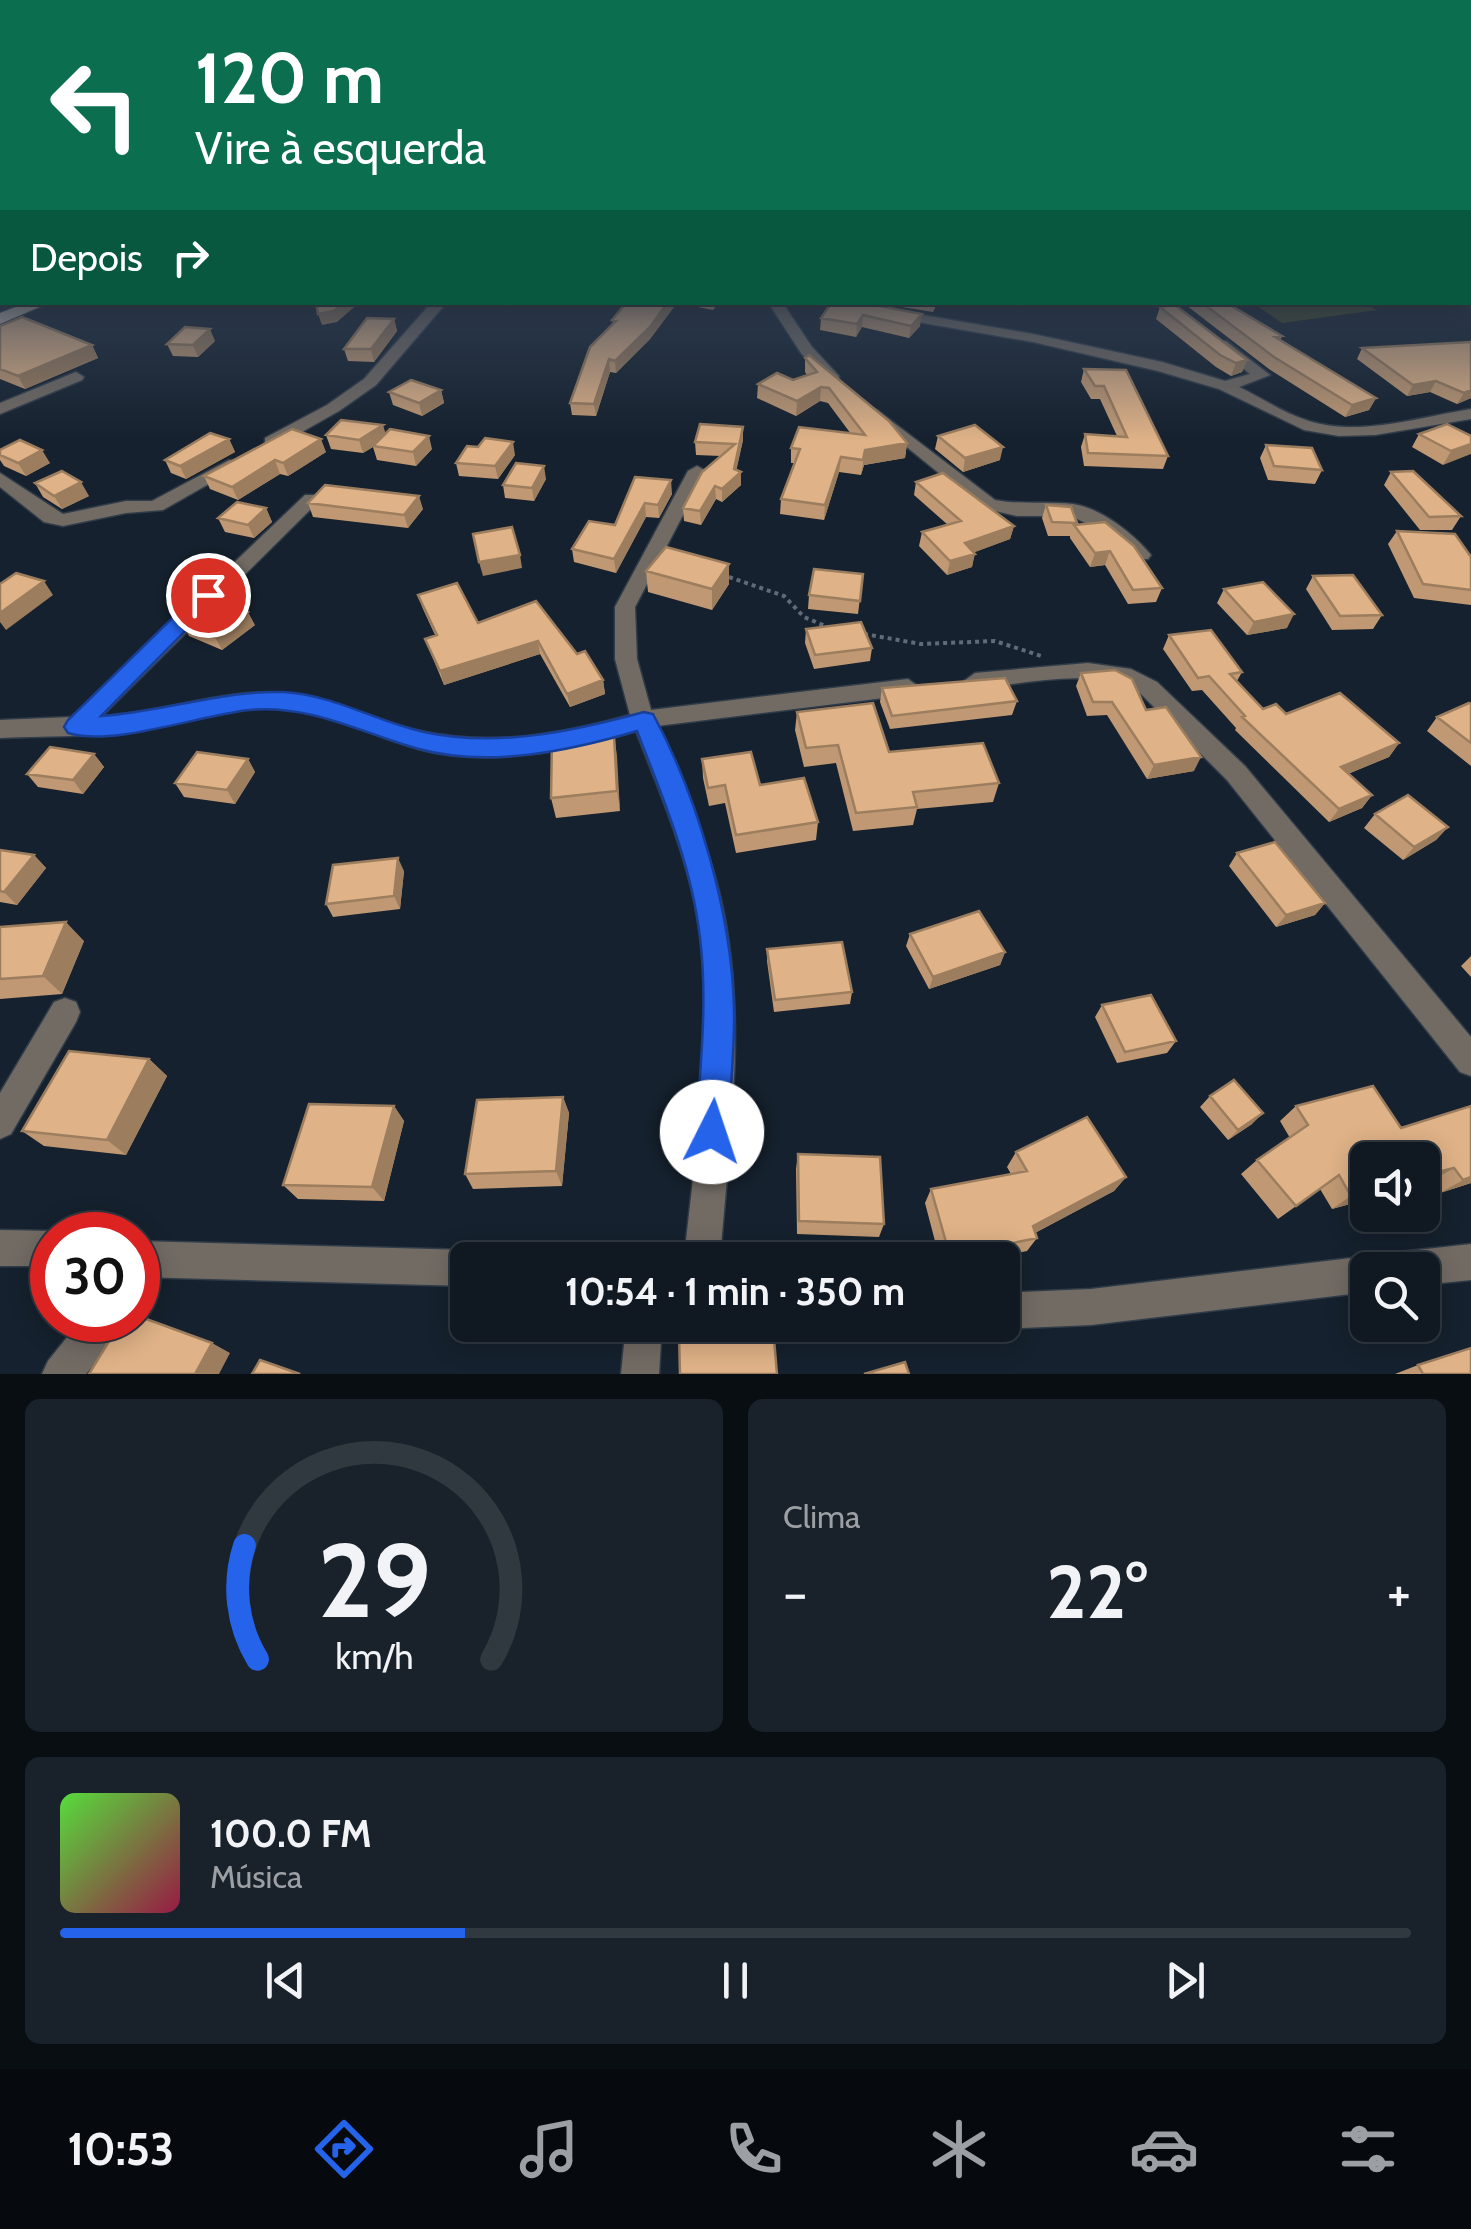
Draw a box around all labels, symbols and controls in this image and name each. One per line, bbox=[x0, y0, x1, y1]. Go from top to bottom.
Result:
text: 120 m bbox=[195, 35, 384, 121]
icon: left bbox=[30, 40, 160, 170]
text: Vire à esquerda bbox=[195, 121, 486, 175]
icon: right bbox=[163, 230, 218, 285]
text: Depois bbox=[30, 234, 143, 281]
pin bbox=[166, 553, 251, 638]
icon: arrive bbox=[181, 568, 236, 623]
position arrow bbox=[660, 1080, 764, 1184]
map controls bbox=[1350, 1142, 1440, 1342]
button: sound bbox=[1350, 1142, 1440, 1232]
speed limit sign: 30 bbox=[30, 1212, 160, 1342]
button: search bbox=[1350, 1252, 1440, 1342]
text: 10:54 · 1 min · 350 m bbox=[565, 1268, 905, 1315]
text: Clima bbox=[783, 1497, 860, 1536]
text: 29 bbox=[317, 1517, 431, 1643]
text: 22° bbox=[1046, 1546, 1148, 1637]
text: − bbox=[783, 1559, 807, 1626]
text: + bbox=[1387, 1559, 1411, 1626]
text: km/h bbox=[335, 1635, 413, 1678]
text: 100.0 FM bbox=[210, 1810, 372, 1857]
text: Música bbox=[210, 1857, 302, 1896]
icon: previous bbox=[258, 1953, 313, 2008]
icon: pause bbox=[708, 1953, 763, 2008]
icon: next bbox=[1158, 1953, 1213, 2008]
icon: directions bbox=[309, 2114, 379, 2184]
icon: music bbox=[514, 2114, 584, 2184]
icon: phone bbox=[719, 2114, 789, 2184]
icon: climate bbox=[924, 2114, 994, 2184]
icon: car bbox=[1129, 2114, 1199, 2184]
icon: filters bbox=[1333, 2114, 1403, 2184]
text: 10:53 bbox=[67, 2122, 174, 2176]

